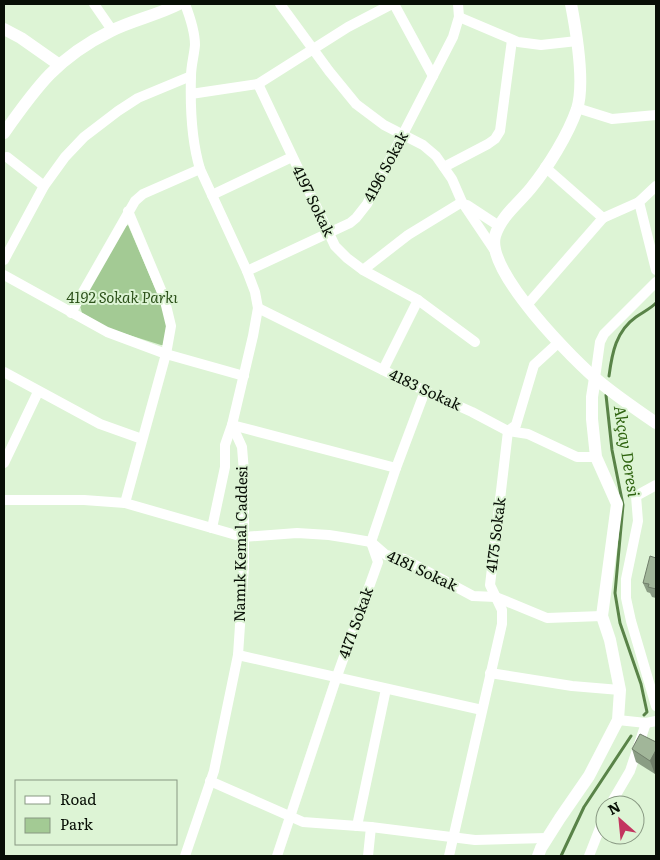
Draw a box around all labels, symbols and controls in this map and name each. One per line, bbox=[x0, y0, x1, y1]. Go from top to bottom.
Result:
street label: 4196 Sokak bbox=[356, 126, 413, 206]
street label: 4197 Sokak bbox=[287, 161, 342, 241]
park label: 4192 Sokak Parkı bbox=[66, 285, 178, 308]
street label: 4183 Sokak bbox=[386, 362, 466, 416]
water label: Akçay Deresi bbox=[609, 403, 647, 499]
street label: Namık Kemal Caddesi bbox=[227, 466, 252, 622]
street label: 4175 Sokak bbox=[478, 495, 511, 574]
street label: 4181 Sokak bbox=[383, 543, 463, 596]
street label: 4171 Sokak bbox=[331, 583, 378, 661]
legend bbox=[15, 780, 178, 845]
text: Road bbox=[60, 787, 96, 810]
north arrow bbox=[595, 795, 645, 845]
text: N bbox=[604, 796, 624, 819]
text: Park bbox=[60, 812, 94, 835]

